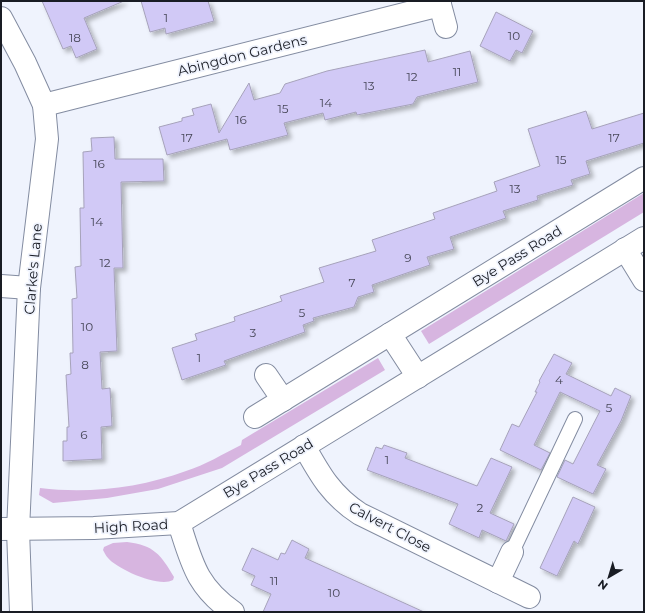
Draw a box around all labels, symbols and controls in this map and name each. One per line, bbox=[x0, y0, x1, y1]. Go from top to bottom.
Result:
house number: 1 bbox=[164, 10, 168, 25]
house number: 10 bbox=[508, 28, 520, 43]
house number: 18 bbox=[69, 30, 81, 45]
street label: Abingdon Gardens bbox=[176, 30, 309, 80]
house number: 11 bbox=[453, 64, 461, 79]
house number: 12 bbox=[406, 69, 418, 84]
house number: 13 bbox=[363, 78, 375, 93]
house number: 14 bbox=[320, 95, 332, 110]
house number: 15 bbox=[277, 101, 289, 116]
house number: 16 bbox=[235, 112, 247, 127]
house number: 17 bbox=[181, 130, 193, 145]
house number: 17 bbox=[608, 130, 620, 145]
house number: 15 bbox=[555, 152, 567, 167]
house number: 16 bbox=[93, 156, 105, 171]
house number: 13 bbox=[509, 181, 521, 196]
house number: 14 bbox=[91, 214, 103, 229]
street label: Bye Pass Road bbox=[469, 221, 565, 291]
street label: Clarke's Lane bbox=[20, 223, 46, 315]
house number: 9 bbox=[404, 250, 412, 265]
house number: 12 bbox=[99, 255, 111, 270]
house number: 7 bbox=[348, 275, 356, 290]
house number: 5 bbox=[299, 305, 306, 320]
house number: 10 bbox=[81, 319, 93, 334]
house number: 3 bbox=[250, 325, 257, 340]
house number: 1 bbox=[197, 350, 201, 365]
house number: 8 bbox=[81, 357, 89, 372]
house number: 4 bbox=[555, 372, 563, 387]
house number: 5 bbox=[606, 400, 613, 415]
house number: 6 bbox=[80, 427, 88, 442]
street label: Bye Pass Road bbox=[220, 434, 316, 502]
house number: 1 bbox=[385, 452, 389, 467]
street label: Calvert Close bbox=[346, 498, 434, 556]
house number: 2 bbox=[477, 500, 484, 515]
street label: High Road bbox=[93, 515, 169, 537]
north arrow bbox=[589, 557, 629, 597]
house number: 11 bbox=[270, 573, 278, 588]
text: N bbox=[595, 577, 611, 593]
house number: 10 bbox=[328, 585, 340, 600]

